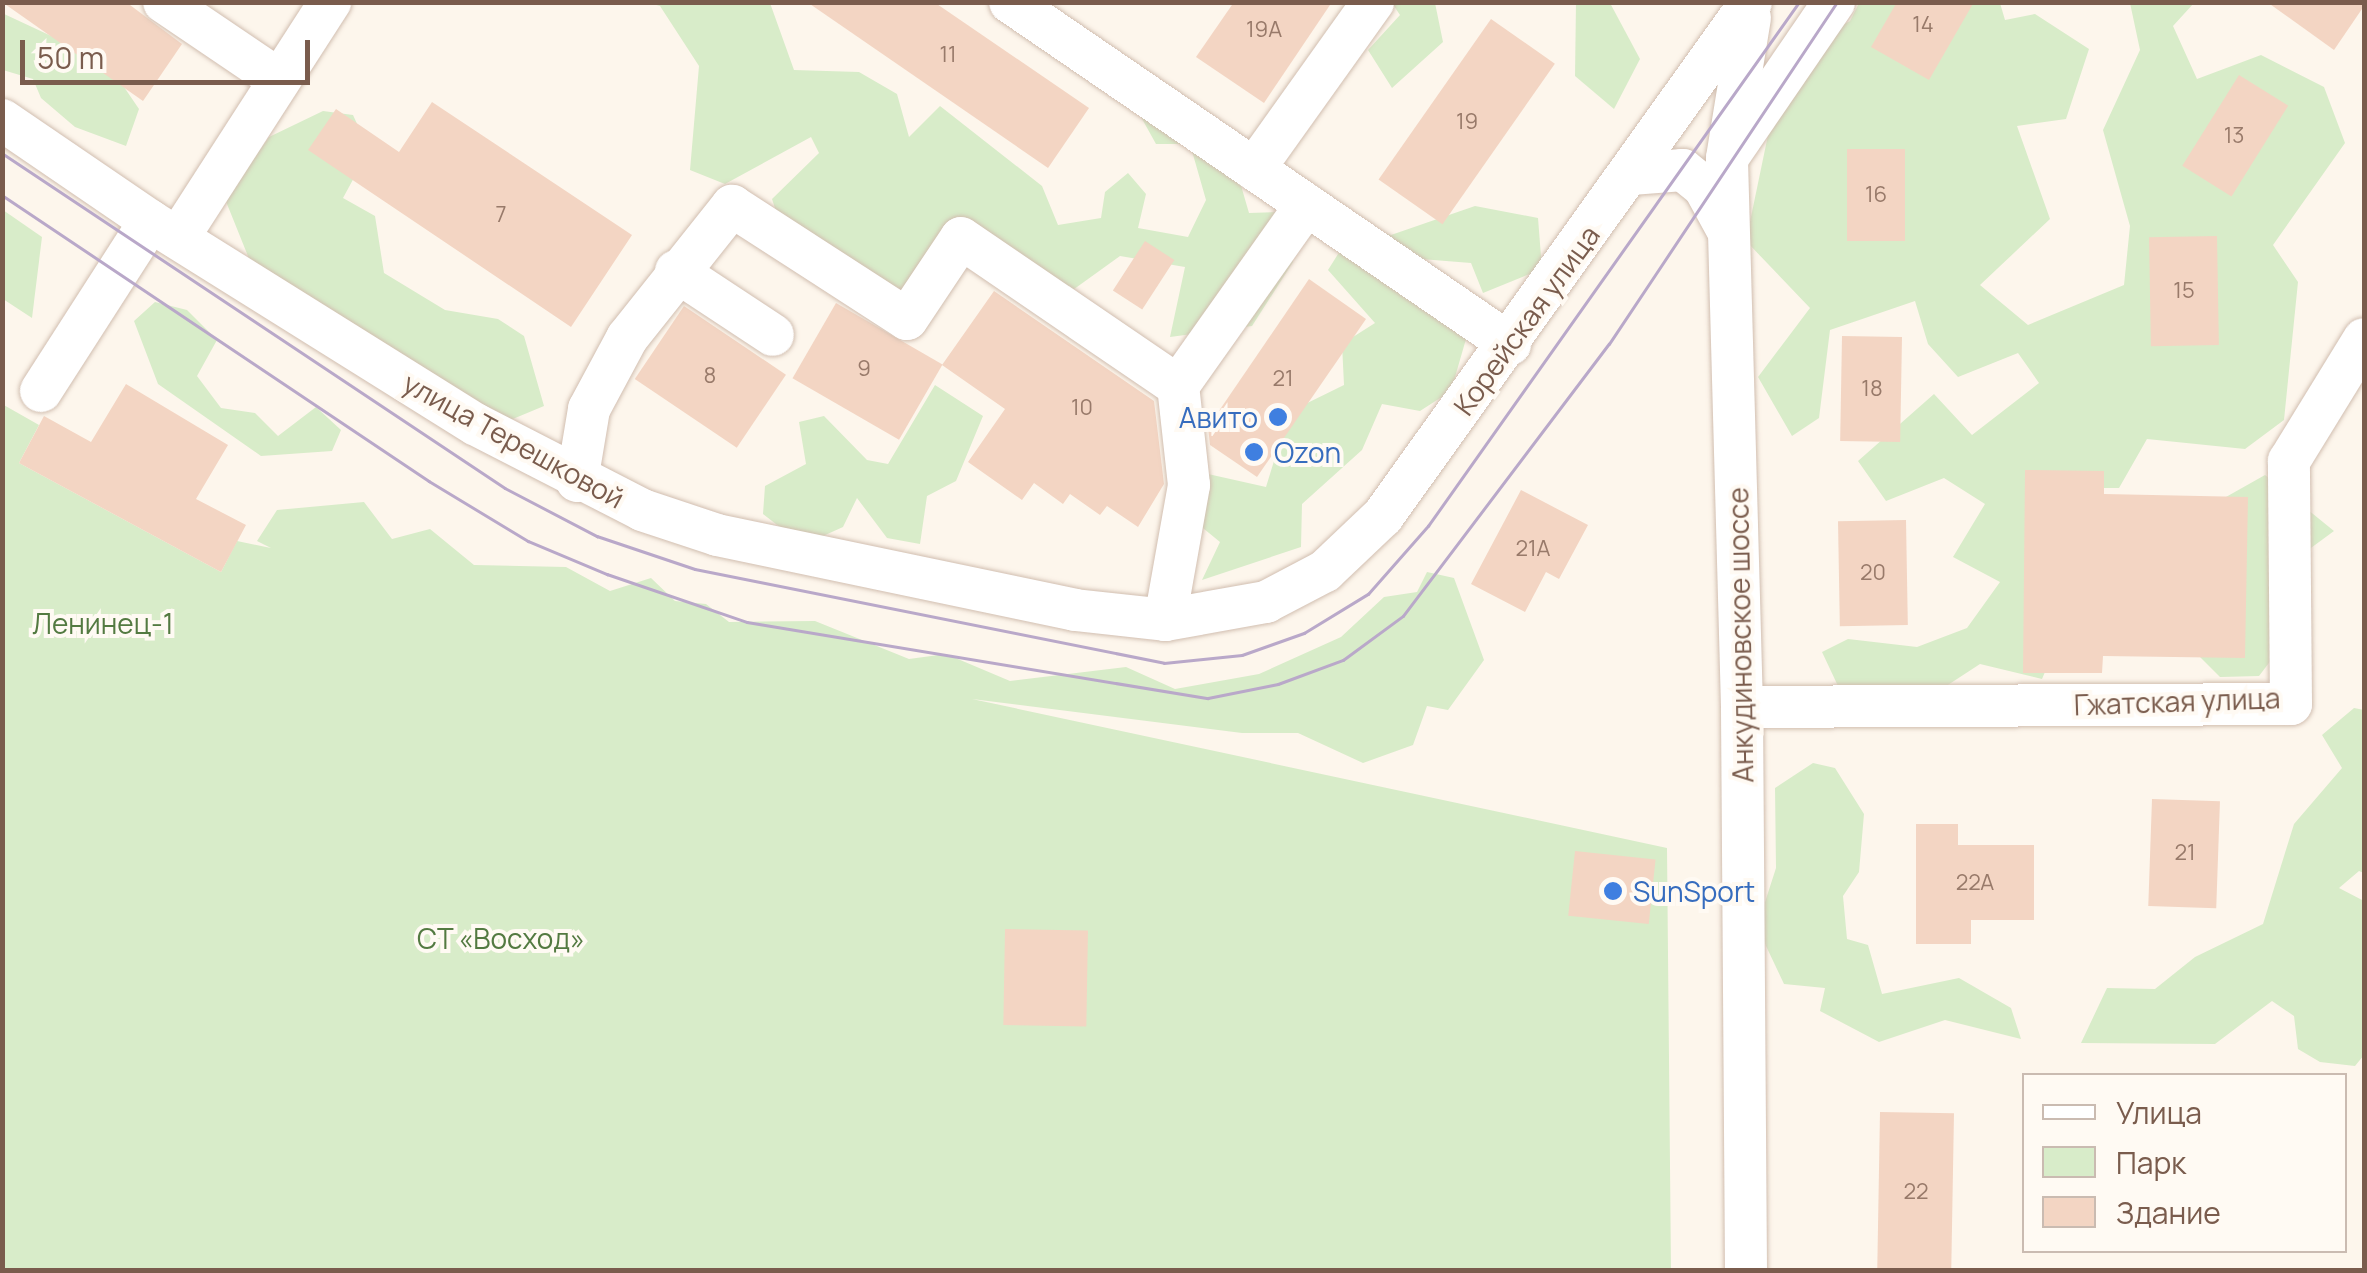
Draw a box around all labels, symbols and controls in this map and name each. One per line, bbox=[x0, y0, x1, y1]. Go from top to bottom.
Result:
house number: 14 bbox=[1912, 12, 1934, 38]
house number: 19А bbox=[1246, 17, 1282, 43]
scale bar bbox=[25, 20, 315, 82]
text: 50 m bbox=[37, 37, 104, 78]
house number: 11 bbox=[939, 42, 957, 68]
house number: 19 bbox=[1456, 109, 1478, 135]
house number: 13 bbox=[2224, 123, 2244, 149]
house number: 16 bbox=[1865, 182, 1887, 208]
house number: 7 bbox=[495, 202, 507, 228]
street label: Корейская улица bbox=[1446, 219, 1606, 421]
house number: 15 bbox=[2173, 278, 2195, 304]
house number: 9 bbox=[857, 356, 871, 382]
house number: 8 bbox=[704, 363, 716, 389]
street label: улица Терешковой bbox=[398, 365, 630, 515]
house number: 21 bbox=[1272, 366, 1294, 392]
house number: 18 bbox=[1861, 376, 1883, 402]
house number: 10 bbox=[1071, 395, 1093, 421]
place label: Авито bbox=[1179, 400, 1258, 434]
marker: Авито bbox=[1267, 406, 1289, 428]
place label: Ozon bbox=[1274, 435, 1341, 469]
marker: Ozon bbox=[1243, 441, 1265, 463]
street label: Анкудиновское шоссе bbox=[1721, 487, 1759, 783]
house number: 21А bbox=[1515, 536, 1551, 562]
house number: 20 bbox=[1860, 560, 1886, 586]
park label: Ленинец-1 bbox=[32, 606, 174, 640]
street label: Гжатская улица bbox=[2073, 681, 2281, 721]
house number: 21 bbox=[2174, 840, 2196, 866]
house number: 22А bbox=[1956, 870, 1994, 896]
place label: SunSport bbox=[1633, 874, 1755, 908]
marker: SunSport bbox=[1602, 880, 1624, 902]
park label: СТ «Восход» bbox=[416, 921, 586, 955]
legend bbox=[2022, 1073, 2347, 1253]
text: Улица bbox=[2116, 1092, 2202, 1133]
text: Парк bbox=[2116, 1142, 2186, 1183]
house number: 22 bbox=[1903, 1179, 1929, 1205]
text: Здание bbox=[2116, 1192, 2221, 1233]

